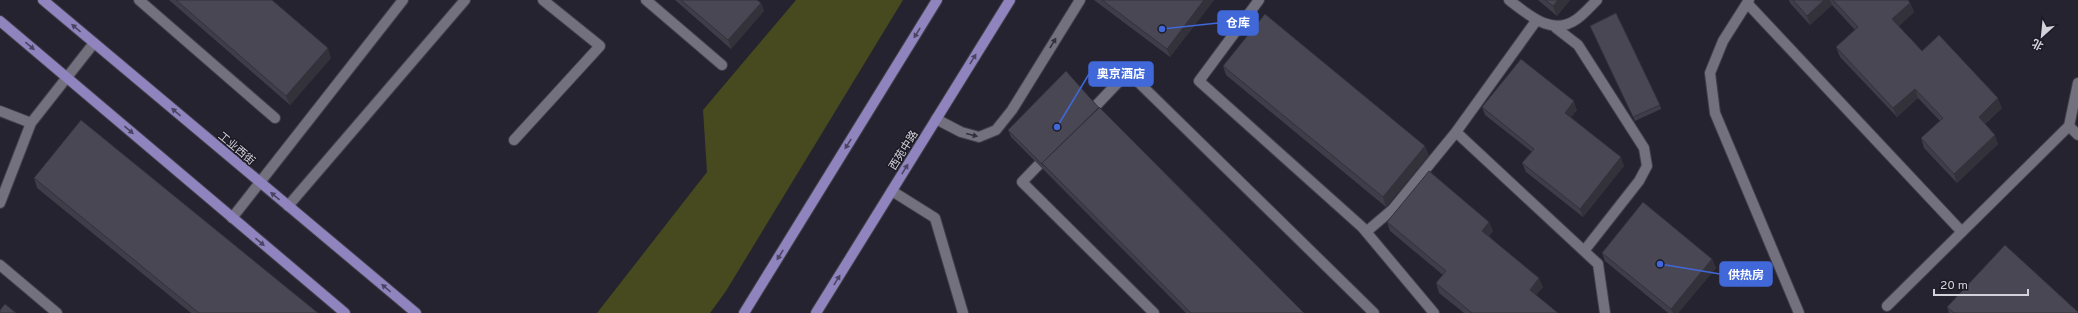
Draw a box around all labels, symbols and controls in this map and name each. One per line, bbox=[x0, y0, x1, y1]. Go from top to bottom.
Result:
callout: 仓库 bbox=[1218, 11, 1258, 35]
text: 仓库 bbox=[1226, 16, 1250, 32]
north arrow bbox=[2022, 16, 2062, 56]
one-way arrow bbox=[71, 24, 81, 33]
one-way arrow bbox=[913, 27, 920, 39]
text: 北 bbox=[2030, 35, 2046, 53]
one-way arrow bbox=[1049, 38, 1057, 48]
one-way arrow bbox=[24, 42, 35, 51]
one-way arrow bbox=[970, 53, 977, 65]
callout: 奥京酒店 bbox=[1089, 62, 1153, 86]
text: 奥京酒店 bbox=[1097, 67, 1145, 83]
one-way arrow bbox=[170, 108, 181, 117]
one-way arrow bbox=[124, 126, 134, 135]
street label: 西苑中路 bbox=[886, 128, 921, 173]
street label: 工业西街 bbox=[215, 129, 258, 168]
one-way arrow bbox=[966, 132, 978, 138]
one-way arrow bbox=[845, 138, 852, 150]
one-way arrow bbox=[902, 163, 909, 175]
one-way arrow bbox=[270, 191, 281, 200]
one-way arrow bbox=[255, 237, 266, 246]
one-way arrow bbox=[777, 249, 784, 260]
callout: 供热房 bbox=[1720, 262, 1772, 286]
text: 供热房 bbox=[1728, 268, 1764, 284]
scale bar bbox=[1934, 271, 2028, 297]
one-way arrow bbox=[833, 275, 841, 285]
text: 20 m bbox=[1940, 278, 1968, 294]
one-way arrow bbox=[380, 283, 391, 292]

